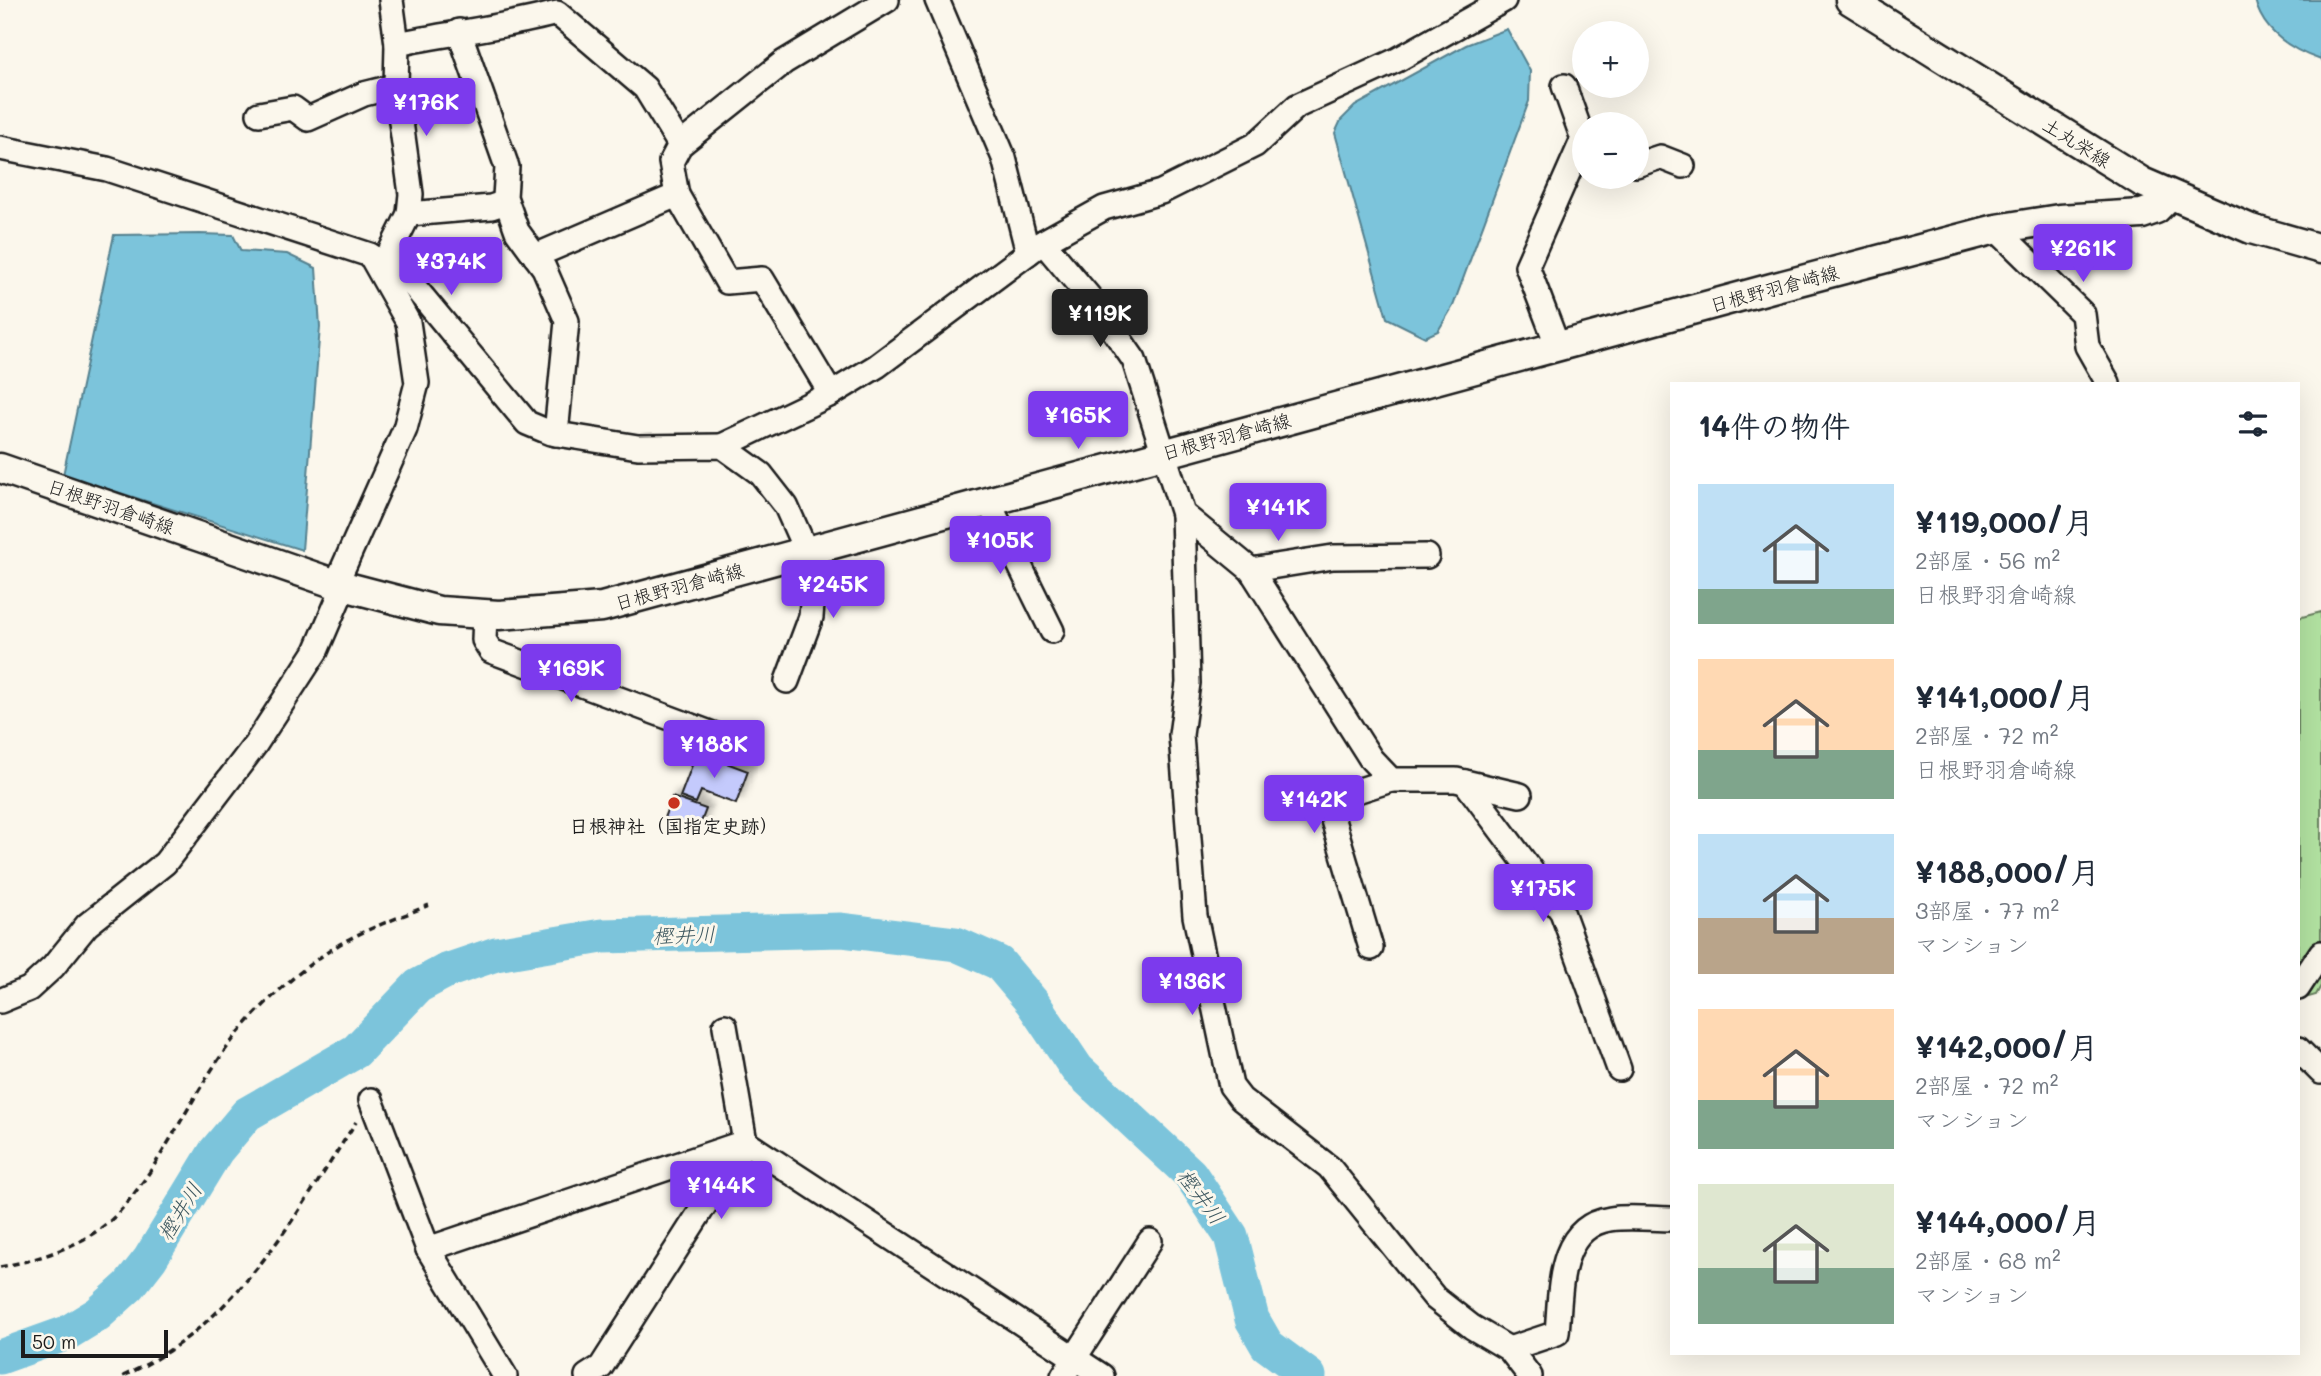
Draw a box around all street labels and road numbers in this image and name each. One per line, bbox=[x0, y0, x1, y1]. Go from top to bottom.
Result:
street label: 土丸栄線 bbox=[2038, 111, 2116, 173]
street label: 日根野羽倉崎線 bbox=[1707, 259, 1841, 317]
street label: 日根野羽倉崎線 bbox=[1159, 407, 1293, 465]
street label: 日根野羽倉崎線 bbox=[44, 473, 178, 539]
street label: 日根野羽倉崎線 bbox=[612, 557, 746, 615]

